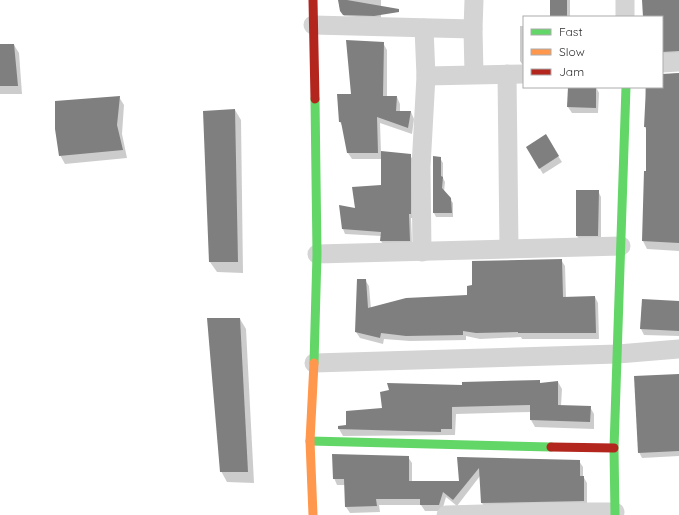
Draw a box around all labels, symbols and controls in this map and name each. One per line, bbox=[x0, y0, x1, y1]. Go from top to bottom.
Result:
legend bbox=[523, 16, 663, 88]
text: Fast bbox=[559, 24, 583, 39]
text: Slow bbox=[559, 44, 585, 59]
text: Jam bbox=[559, 64, 584, 79]

